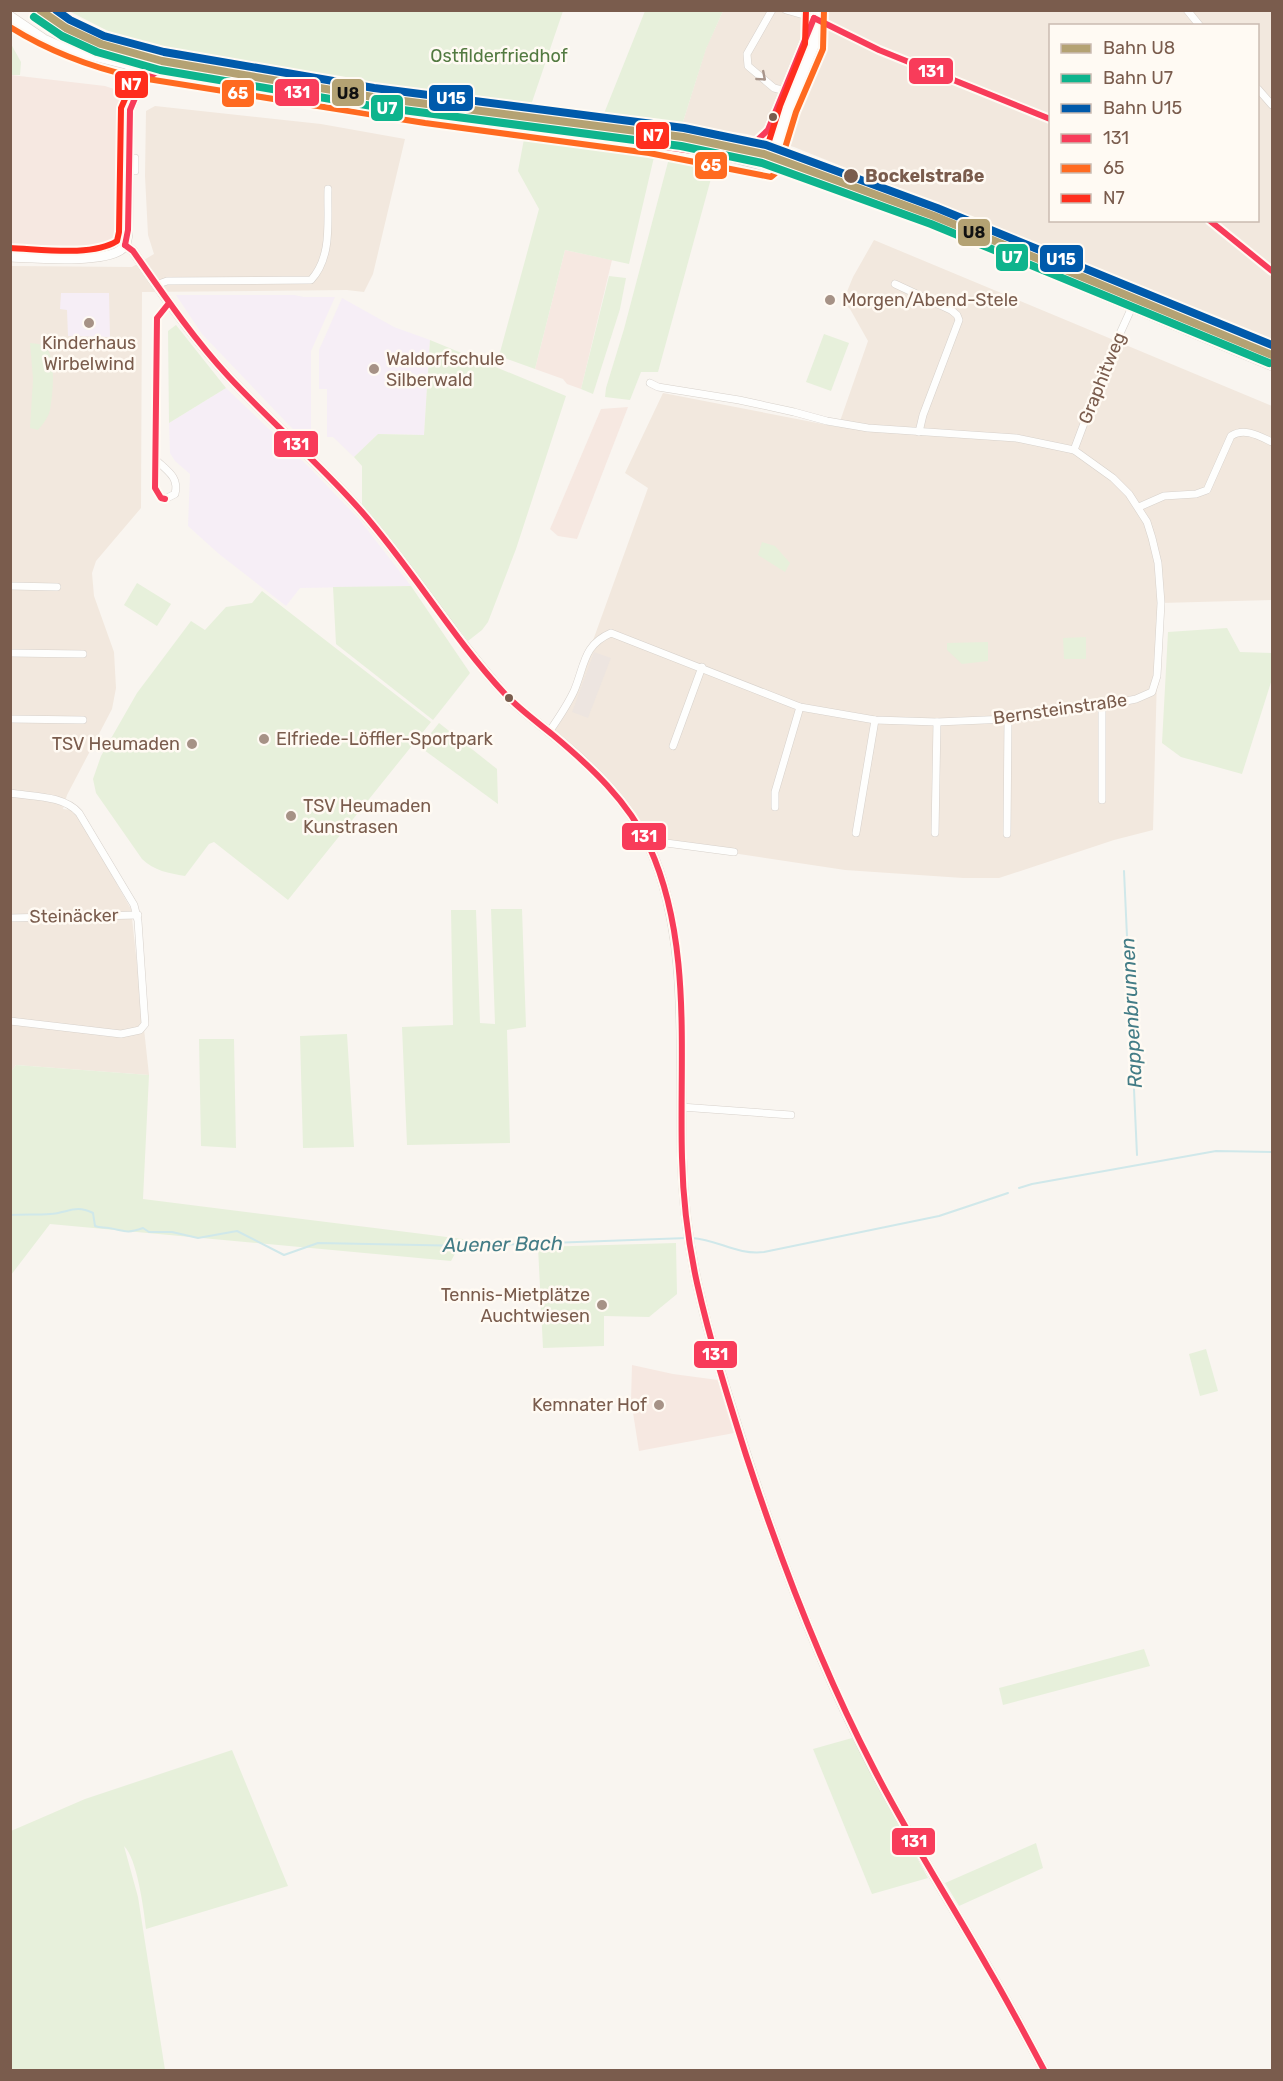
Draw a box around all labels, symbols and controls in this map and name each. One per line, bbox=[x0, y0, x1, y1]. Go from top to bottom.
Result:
legend bbox=[1049, 24, 1259, 222]
text: Bahn U8 bbox=[1103, 37, 1175, 59]
park label: Ostfilderfriedhof bbox=[430, 45, 568, 67]
line badge: 131 bbox=[908, 57, 954, 85]
text: 131 bbox=[918, 62, 944, 81]
text: Bahn U7 bbox=[1103, 67, 1173, 89]
line badge: N7 bbox=[114, 70, 149, 99]
one-way arrow bbox=[755, 70, 766, 81]
text: N7 bbox=[121, 75, 141, 94]
line badge: 131 bbox=[274, 78, 320, 107]
line badge: U8 bbox=[331, 78, 365, 107]
line badge: 65 bbox=[221, 79, 255, 108]
text: 131 bbox=[284, 83, 310, 102]
text: 65 bbox=[228, 84, 248, 103]
text: U8 bbox=[337, 84, 359, 103]
line badge: U15 bbox=[428, 84, 474, 112]
text: U15 bbox=[436, 89, 466, 108]
line badge: U7 bbox=[370, 94, 404, 122]
text: Bahn U15 bbox=[1103, 97, 1182, 119]
text: U7 bbox=[377, 99, 397, 118]
unlabelled marker bbox=[767, 111, 779, 123]
line badge: N7 bbox=[635, 121, 670, 150]
text: N7 bbox=[643, 126, 663, 145]
text: 131 bbox=[1103, 127, 1129, 149]
line badge: 65 bbox=[694, 151, 728, 180]
text: 65 bbox=[701, 156, 721, 175]
text: 65 bbox=[1103, 157, 1125, 179]
place label: Bockelstraße bbox=[865, 165, 985, 187]
marker: Bockelstraße bbox=[842, 167, 860, 185]
text: N7 bbox=[1103, 187, 1125, 209]
line badge: U8 bbox=[957, 218, 991, 247]
text: U8 bbox=[963, 223, 985, 242]
line badge: U7 bbox=[995, 243, 1029, 272]
line badge: U15 bbox=[1039, 244, 1084, 273]
text: U7 bbox=[1002, 248, 1022, 267]
text: U15 bbox=[1046, 250, 1076, 269]
place label: Morgen/Abend-Stele bbox=[842, 289, 1018, 311]
marker: Morgen/Abend-Stele bbox=[823, 293, 837, 307]
marker: Kinderhaus Wirbelwind bbox=[82, 316, 96, 330]
street label: Graphitweg bbox=[1074, 329, 1130, 427]
place label: Kinderhaus Wirbelwind bbox=[42, 332, 136, 375]
place label: Waldorfschule Silberwald bbox=[386, 348, 505, 391]
marker: Waldorfschule Silberwald bbox=[367, 362, 381, 376]
line badge: 131 bbox=[273, 430, 319, 458]
text: 131 bbox=[283, 435, 309, 454]
street label: Bernsteinstraße bbox=[992, 689, 1128, 729]
unlabelled marker bbox=[503, 692, 515, 704]
place label: Elfriede-Löffler-Sportpark bbox=[276, 728, 494, 750]
marker: Elfriede-Löffler-Sportpark bbox=[257, 732, 271, 746]
place label: TSV Heumaden bbox=[52, 733, 180, 755]
marker: TSV Heumaden bbox=[185, 737, 199, 751]
place label: TSV Heumaden Kunstrasen bbox=[303, 795, 431, 838]
marker: TSV Heumaden Kunstrasen bbox=[284, 809, 298, 823]
line badge: 131 bbox=[621, 822, 667, 851]
text: 131 bbox=[631, 827, 657, 846]
street label: Steinäcker bbox=[29, 904, 119, 928]
water label: Rappenbrunnen bbox=[1115, 937, 1147, 1089]
water label: Auener Bach bbox=[442, 1231, 563, 1257]
place label: Tennis-Mietplätze Auchtwiesen bbox=[441, 1284, 590, 1327]
marker: Tennis-Mietplätze Auchtwiesen bbox=[595, 1298, 609, 1312]
line badge: 131 bbox=[693, 1340, 738, 1369]
text: 131 bbox=[702, 1345, 728, 1364]
place label: Kemnater Hof bbox=[532, 1394, 647, 1416]
marker: Kemnater Hof bbox=[652, 1398, 666, 1412]
line badge: 131 bbox=[891, 1827, 936, 1856]
text: 131 bbox=[901, 1832, 927, 1851]

